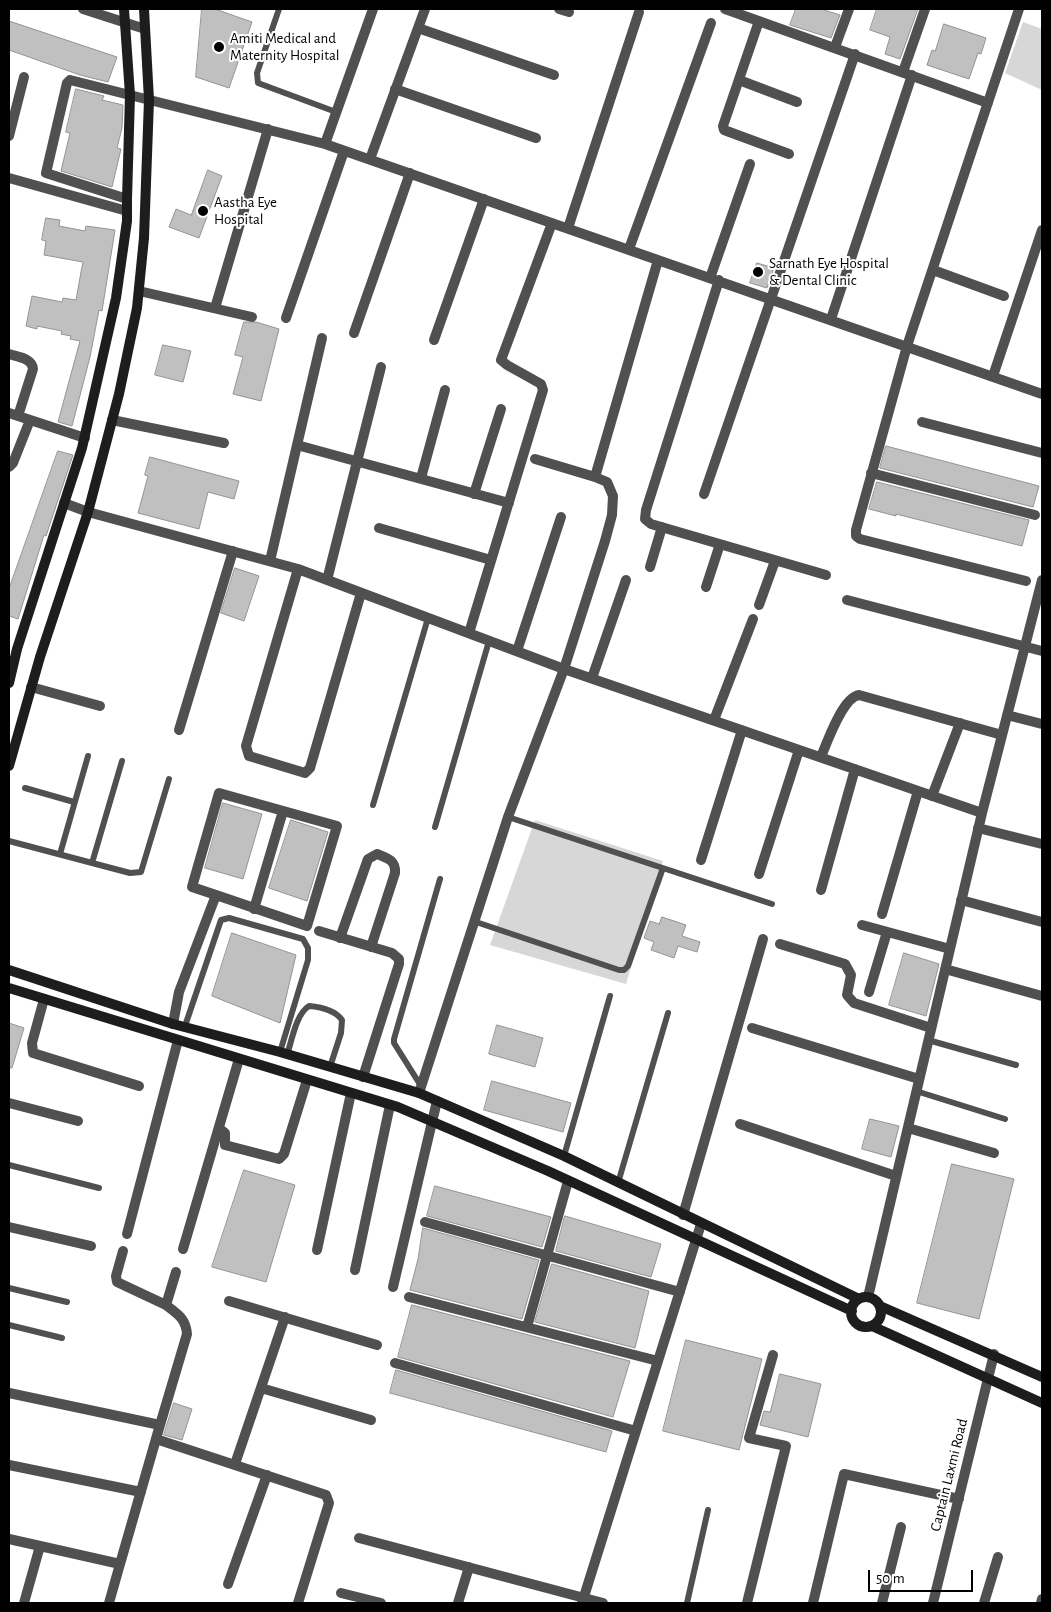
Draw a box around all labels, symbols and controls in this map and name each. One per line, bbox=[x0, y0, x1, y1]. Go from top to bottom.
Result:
place label: Amiti Medical and Maternity Hospital bbox=[230, 29, 340, 64]
marker: Amiti Medical and Maternity Hospital bbox=[212, 40, 226, 54]
place label: Aastha Eye Hospital bbox=[214, 193, 277, 228]
marker: Aastha Eye Hospital bbox=[196, 204, 210, 218]
place label: Sarnath Eye Hospital & Dental Clinic bbox=[769, 254, 889, 289]
marker: Sarnath Eye Hospital & Dental Clinic bbox=[751, 265, 765, 279]
street label: Captain Laxmi Road bbox=[926, 1417, 972, 1533]
scale bar bbox=[871, 1560, 976, 1592]
text: 50 m bbox=[876, 1571, 905, 1586]

